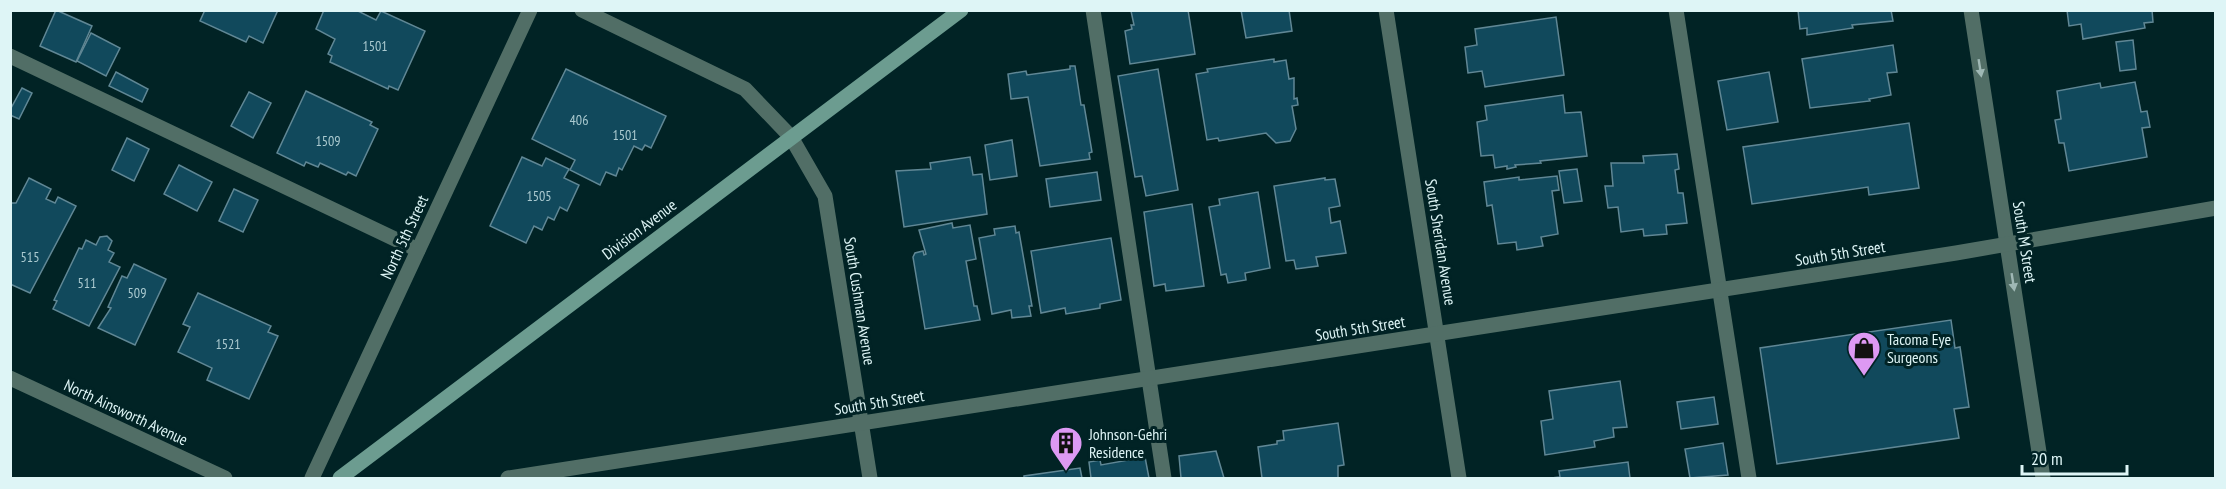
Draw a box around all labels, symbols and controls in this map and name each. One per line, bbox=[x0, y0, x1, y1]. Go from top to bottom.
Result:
house number: 1501 bbox=[362, 37, 388, 55]
one-way arrow bbox=[1975, 59, 1984, 78]
house number: 406 bbox=[570, 111, 588, 129]
house number: 1501 bbox=[612, 126, 638, 144]
house number: 1509 bbox=[315, 132, 341, 150]
street label: South Sheridan Avenue bbox=[1421, 177, 1461, 307]
house number: 1505 bbox=[526, 187, 552, 205]
street label: North 5th Street bbox=[376, 191, 432, 282]
street label: Division Avenue bbox=[598, 195, 680, 263]
street label: South M Street bbox=[2009, 200, 2041, 285]
street label: South Cushman Avenue bbox=[840, 236, 880, 366]
street label: South 5th Street bbox=[1794, 236, 1887, 270]
house number: 515 bbox=[21, 248, 39, 266]
one-way arrow bbox=[2009, 272, 2018, 291]
house number: 511 bbox=[78, 274, 96, 292]
house number: 509 bbox=[128, 284, 146, 302]
street label: South 5th Street bbox=[1314, 311, 1407, 345]
place label: Tacoma Eye Surgeons bbox=[1887, 329, 1951, 367]
shop icon: Tacoma Eye Surgeons bbox=[1846, 330, 1882, 377]
house number: 1521 bbox=[215, 335, 241, 353]
street label: North Ainsworth Avenue bbox=[61, 375, 191, 449]
street label: South 5th Street bbox=[833, 385, 926, 419]
place label: Johnson-Gehri Residence bbox=[1088, 424, 1167, 462]
building icon: Johnson-Gehri Residence bbox=[1048, 425, 1084, 472]
scale bar bbox=[2022, 438, 2127, 476]
text: 20 m bbox=[2031, 447, 2063, 470]

